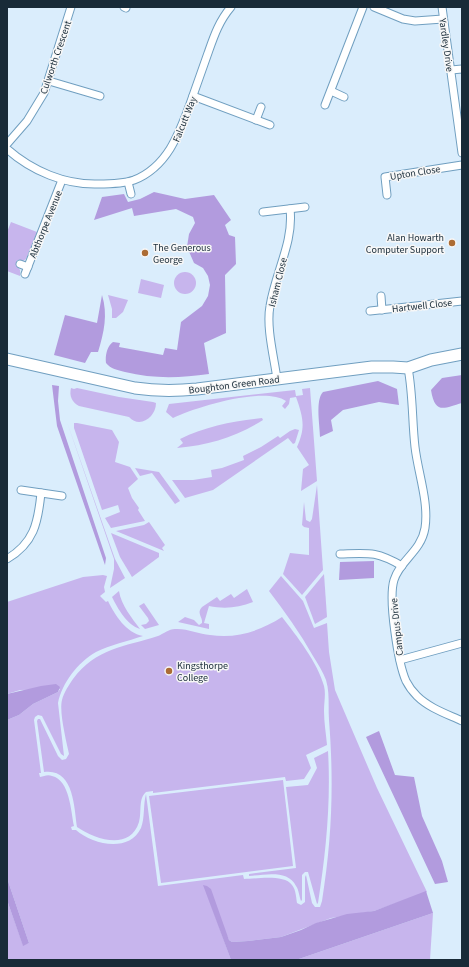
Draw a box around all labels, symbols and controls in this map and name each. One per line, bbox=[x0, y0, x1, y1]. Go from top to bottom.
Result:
street label: Yardley Drive bbox=[435, 16, 457, 73]
street label: Culworth Crescent bbox=[37, 18, 75, 96]
street label: Falcutt Way bbox=[169, 94, 201, 144]
street label: Upton Close bbox=[389, 162, 441, 184]
street label: Abthorpe Avenue bbox=[26, 188, 66, 260]
place label: Alan Howarth Computer Support bbox=[366, 231, 445, 257]
marker: Alan Howarth Computer Support bbox=[447, 238, 457, 248]
place label: The Generous George bbox=[153, 241, 211, 267]
marker: The Generous George bbox=[140, 248, 150, 258]
street label: Isham Close bbox=[265, 256, 291, 308]
street label: Hartwell Close bbox=[391, 296, 453, 316]
street label: Boughton Green Road bbox=[188, 372, 281, 398]
street label: Campus Drive bbox=[387, 597, 407, 656]
place label: Kingsthorpe College bbox=[177, 659, 228, 685]
marker: Kingsthorpe College bbox=[164, 666, 174, 676]

